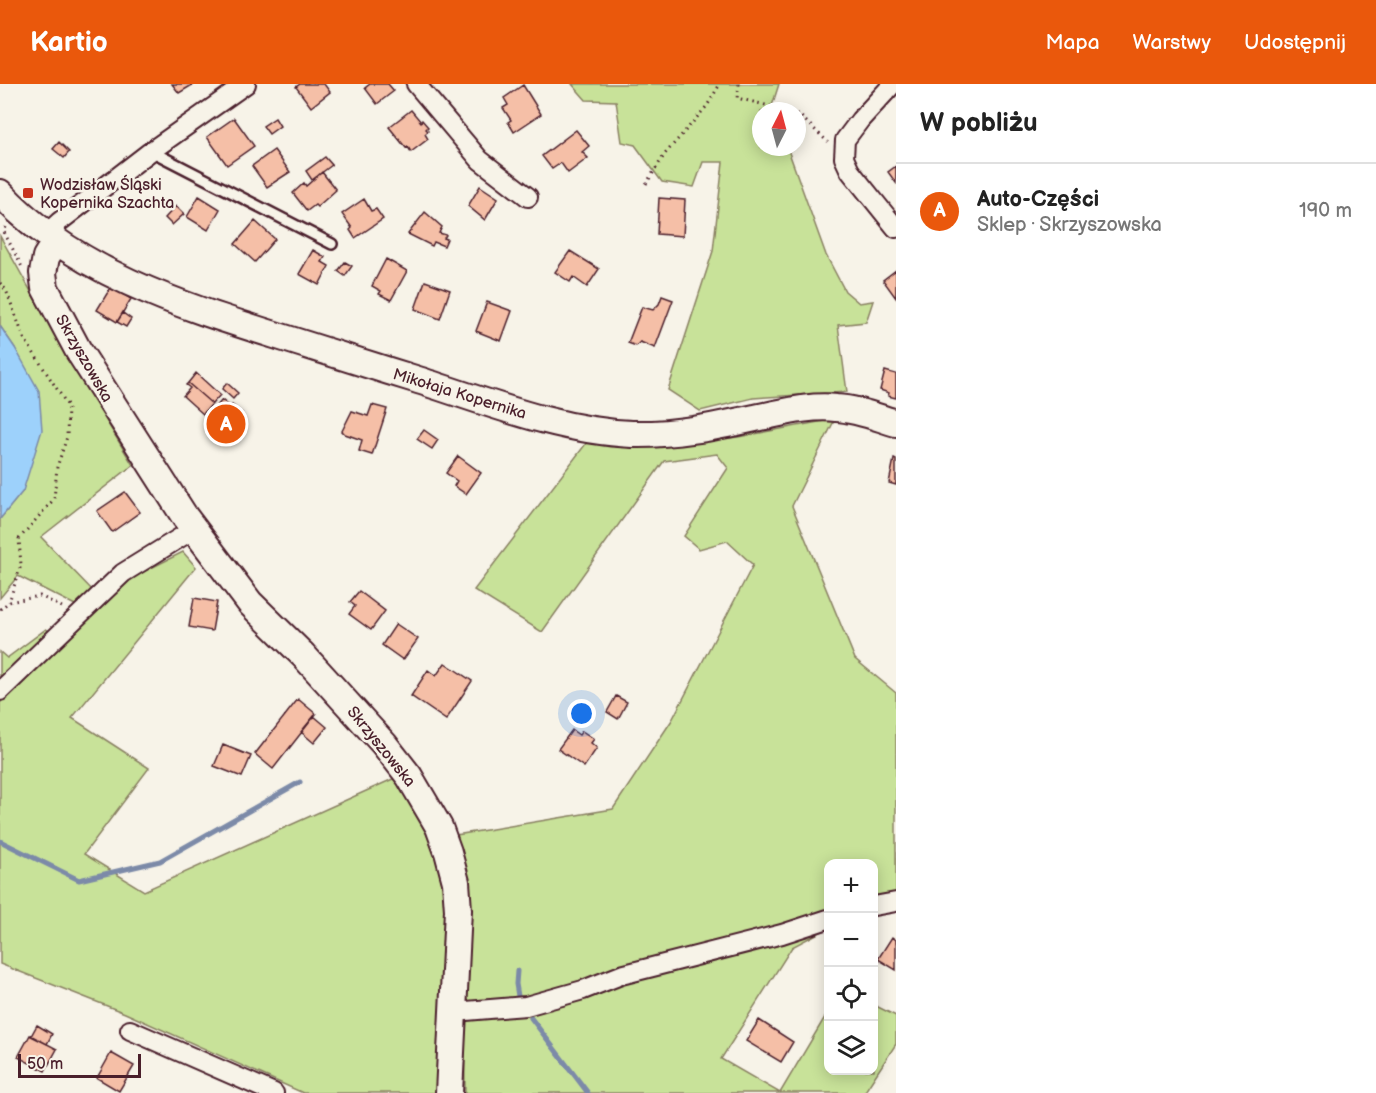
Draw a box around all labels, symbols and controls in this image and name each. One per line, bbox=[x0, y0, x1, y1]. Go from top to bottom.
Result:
text: Kartio bbox=[30, 26, 108, 59]
text: Mapa bbox=[1046, 30, 1100, 55]
text: Warstwy bbox=[1133, 30, 1211, 55]
text: Udostępnij bbox=[1244, 30, 1346, 55]
north arrow bbox=[752, 102, 806, 156]
text: W pobliżu bbox=[920, 108, 1038, 139]
place label: Wodzisław Śląski Kopernika Szachta bbox=[40, 174, 174, 213]
marker: Wodzisław Śląski Kopernika Szachta bbox=[21, 186, 35, 200]
text: Auto-Części bbox=[977, 186, 1099, 213]
text: A bbox=[933, 199, 946, 223]
text: 190 m bbox=[1299, 199, 1352, 223]
text: Sklep · Skrzyszowska bbox=[977, 213, 1162, 237]
street label: Skrzyszowska bbox=[51, 312, 116, 406]
street label: Mikołaja Kopernika bbox=[391, 365, 529, 424]
pin: A bbox=[206, 402, 246, 446]
your location bbox=[567, 699, 596, 728]
street label: Skrzyszowska bbox=[343, 703, 419, 791]
map controls bbox=[824, 859, 878, 1075]
button: + bbox=[824, 859, 878, 913]
button: − bbox=[824, 913, 878, 967]
button: locate bbox=[824, 967, 878, 1021]
button: layers bbox=[824, 1021, 878, 1075]
scale bar bbox=[18, 1051, 141, 1078]
text: 50 m bbox=[27, 1055, 63, 1074]

